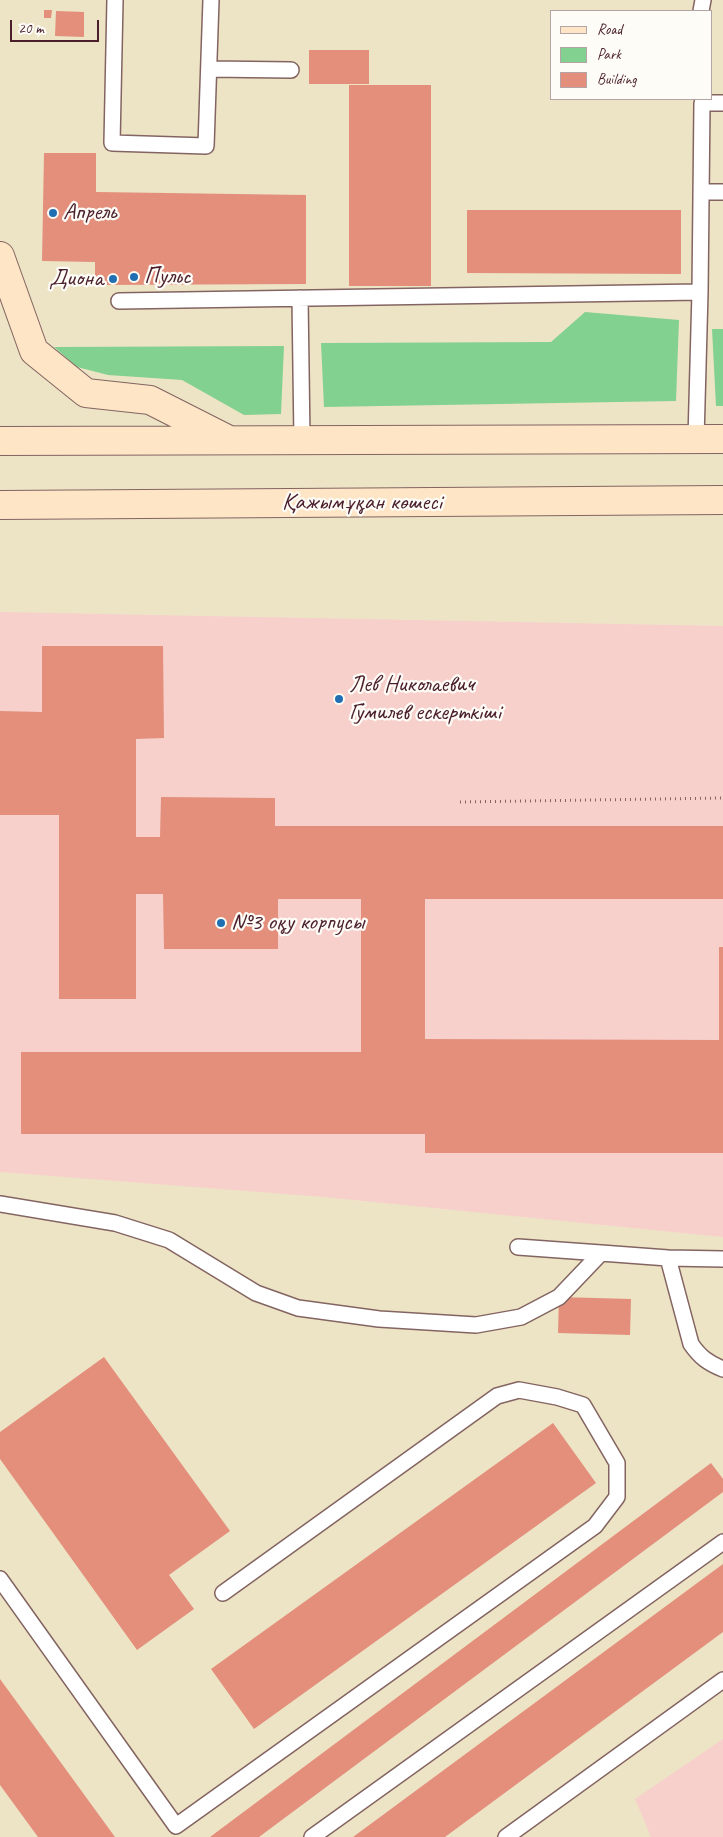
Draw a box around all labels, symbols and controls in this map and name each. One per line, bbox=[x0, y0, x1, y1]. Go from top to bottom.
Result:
scale bar bbox=[12, 10, 101, 42]
legend bbox=[550, 10, 713, 100]
text: 20 m bbox=[18, 19, 44, 38]
text: Road bbox=[597, 20, 622, 39]
text: Park bbox=[597, 45, 621, 64]
text: Building bbox=[597, 70, 636, 89]
place label: Апрель bbox=[63, 199, 117, 227]
marker: Апрель bbox=[47, 207, 59, 219]
place label: Пульс bbox=[144, 263, 190, 291]
place label: Диона bbox=[49, 265, 103, 293]
marker: Пульс bbox=[128, 271, 140, 283]
marker: Диона bbox=[107, 273, 119, 285]
street label: Қажымұқан көшесі bbox=[282, 489, 442, 517]
place label: Лев Николаевич Гумилев ескерткіші bbox=[349, 671, 501, 727]
marker: Лев Николаевич Гумилев ескерткіші bbox=[333, 693, 345, 705]
place label: №3 оқу корпусы bbox=[231, 909, 364, 937]
marker: №3 оқу корпусы bbox=[215, 917, 227, 929]

